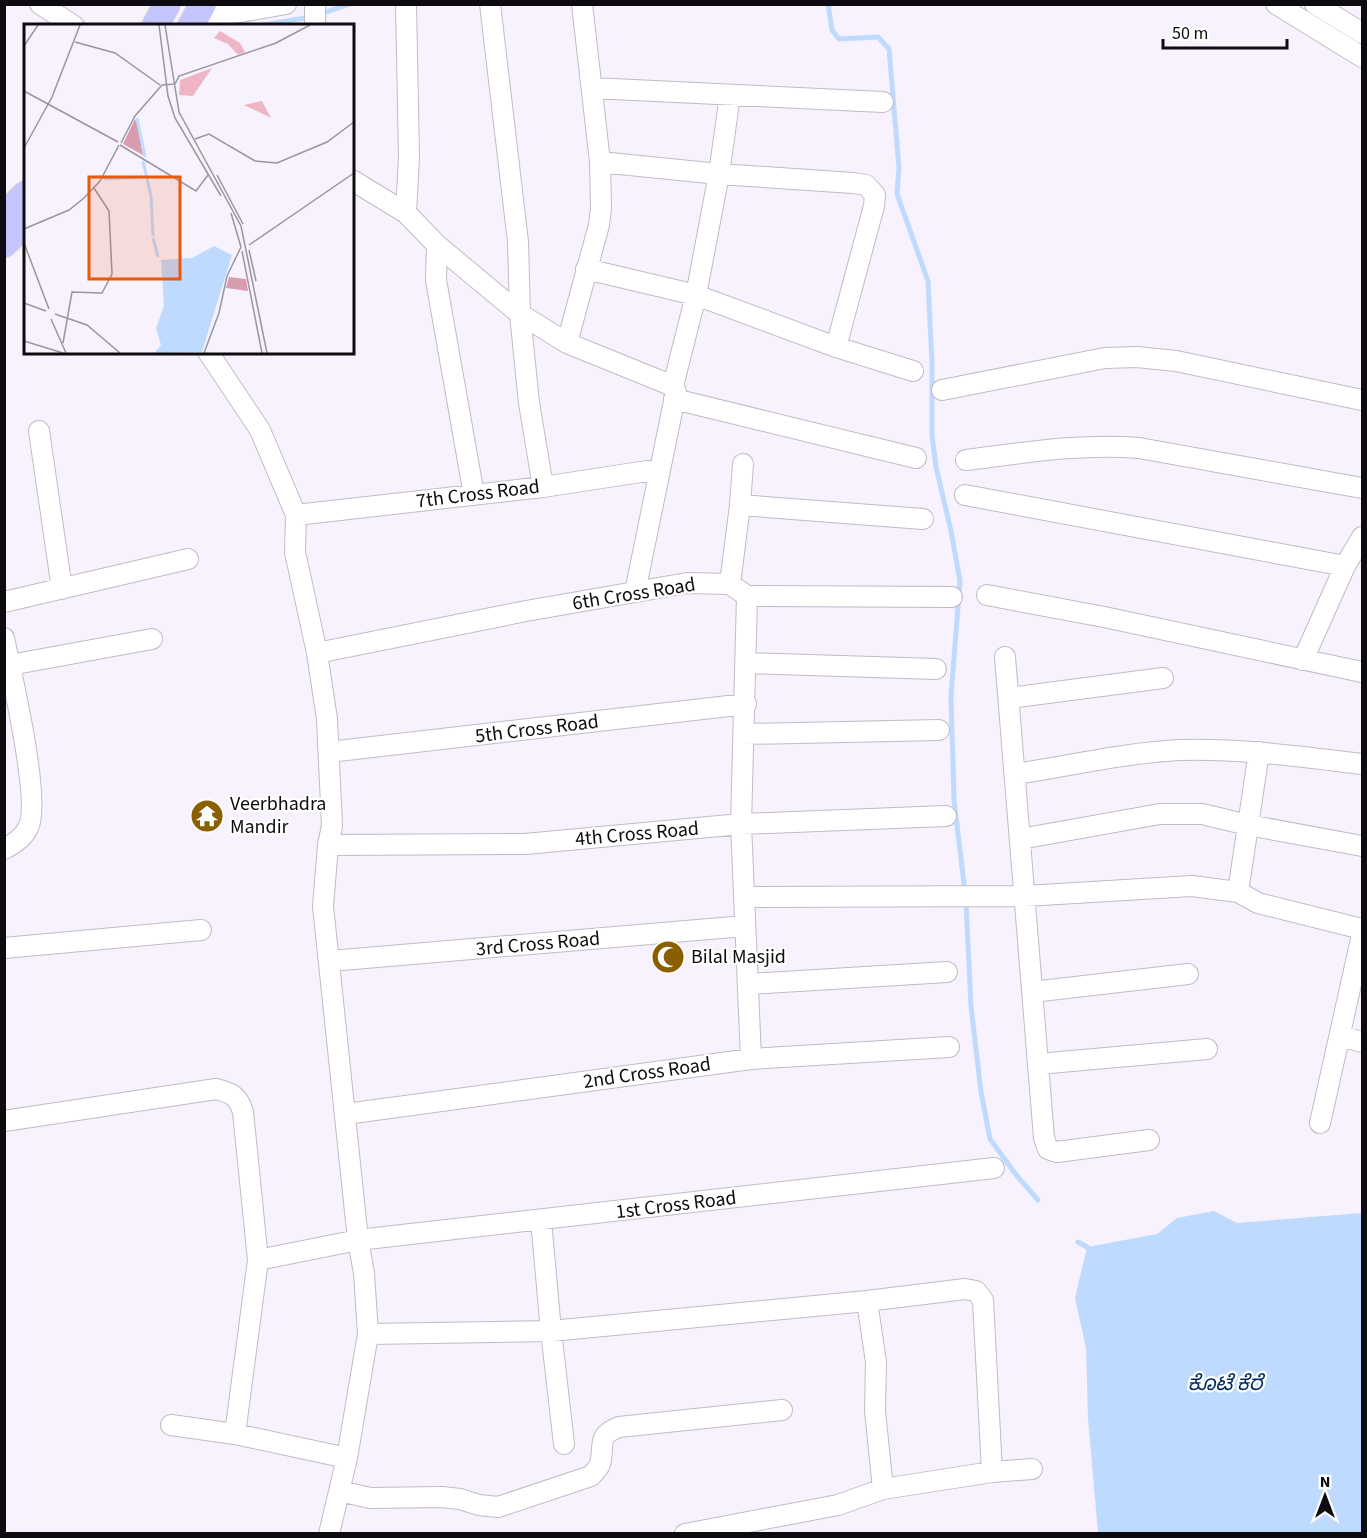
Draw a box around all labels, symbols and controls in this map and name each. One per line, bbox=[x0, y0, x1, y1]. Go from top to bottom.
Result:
scale bar bbox=[1163, 12, 1288, 50]
text: 50 m bbox=[1172, 21, 1208, 46]
inset map bbox=[24, 24, 354, 354]
street label: 7th Cross Road bbox=[415, 473, 541, 515]
street label: 6th Cross Road bbox=[570, 570, 698, 618]
street label: 5th Cross Road bbox=[474, 708, 600, 750]
place label: Veerbhadra Mandir bbox=[230, 790, 326, 841]
temple icon: Veerbhadra Mandir bbox=[189, 798, 225, 834]
street label: 4th Cross Road bbox=[574, 815, 700, 853]
street label: 3rd Cross Road bbox=[475, 925, 601, 963]
mosque icon: Bilal Masjid bbox=[650, 939, 686, 975]
place label: Bilal Masjid bbox=[691, 943, 786, 971]
street label: 2nd Cross Road bbox=[581, 1050, 713, 1096]
street label: 1st Cross Road bbox=[614, 1184, 738, 1226]
water label: ಕೊಟೆ ಕೆರೆ bbox=[1188, 1368, 1266, 1398]
north arrow bbox=[1295, 1466, 1355, 1526]
text: N bbox=[1320, 1471, 1330, 1493]

